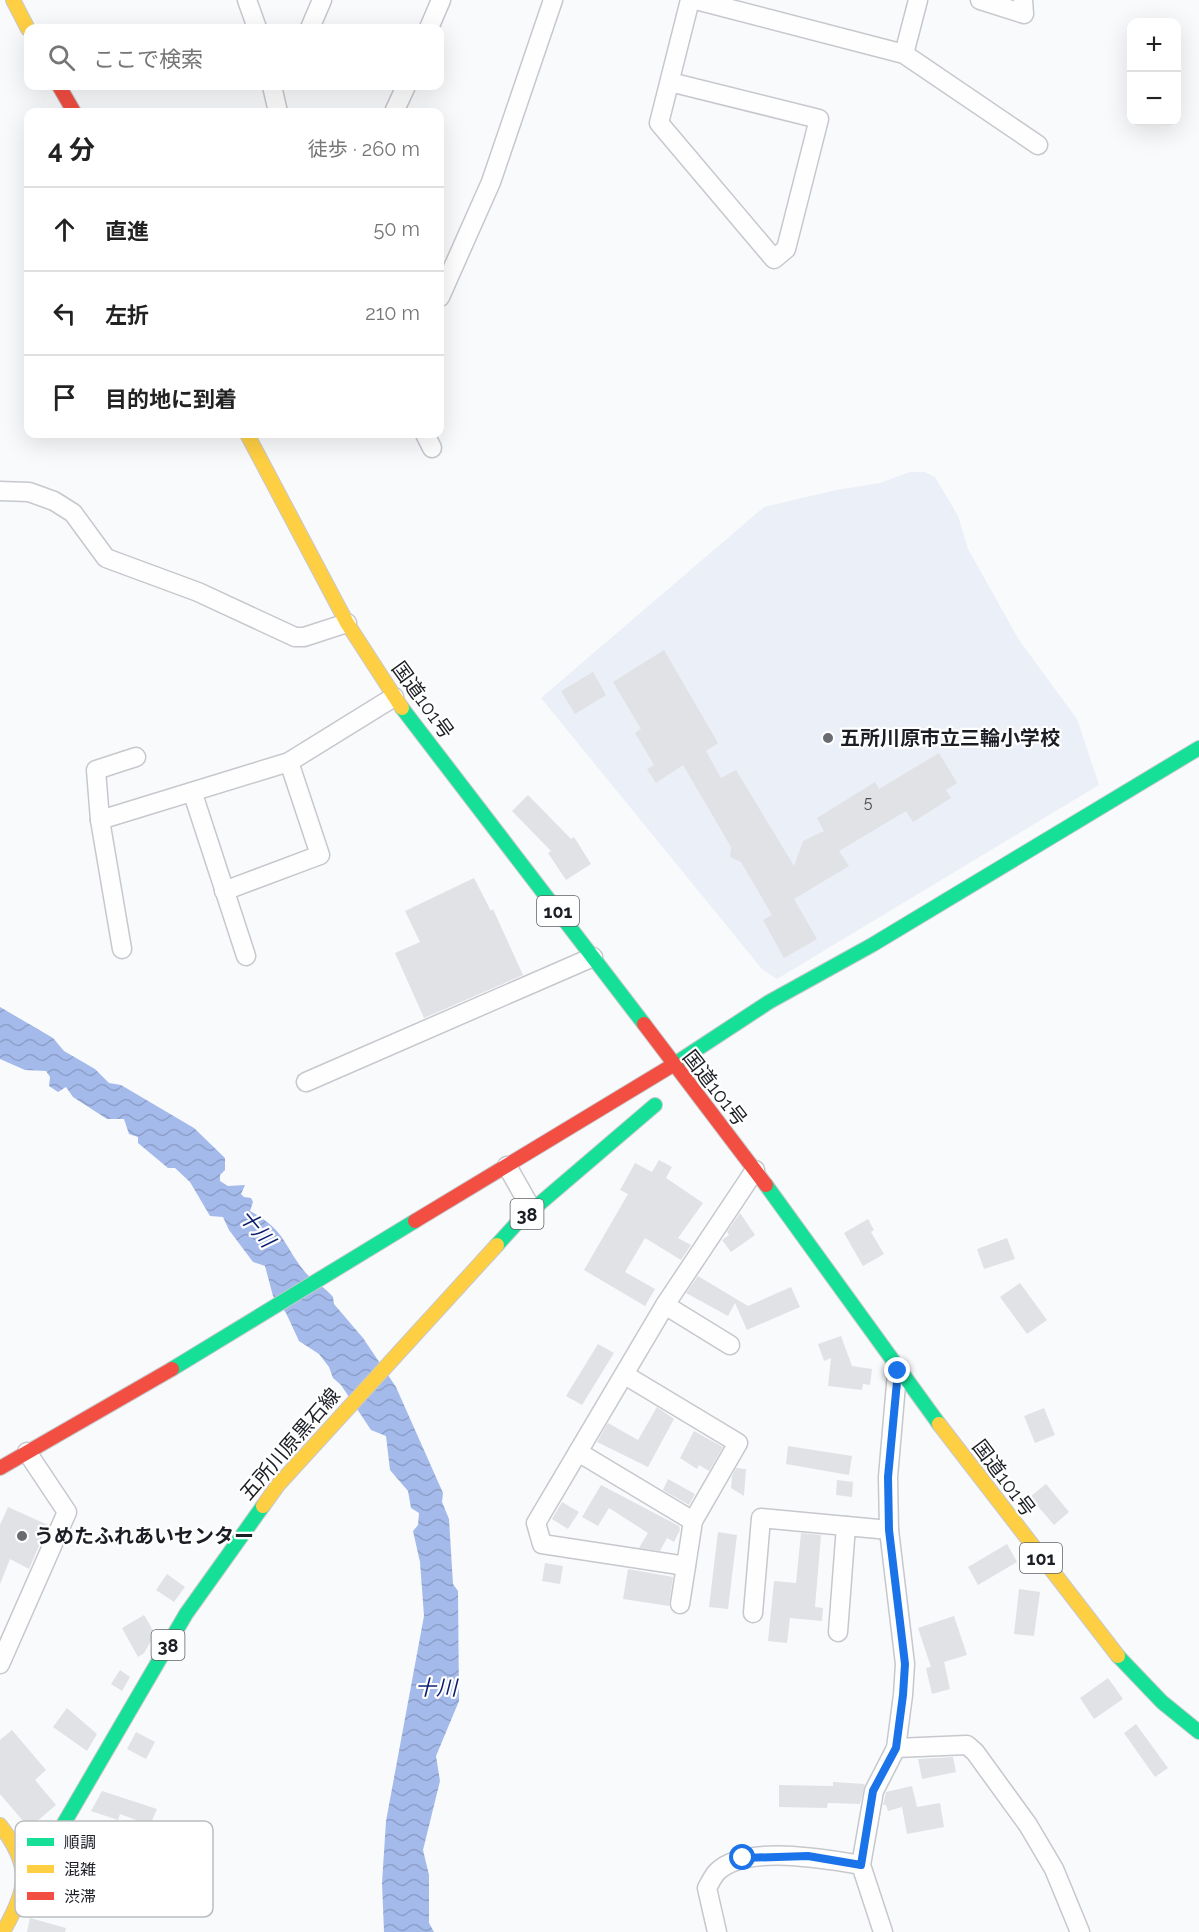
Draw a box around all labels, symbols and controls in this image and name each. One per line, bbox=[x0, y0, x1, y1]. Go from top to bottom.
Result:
map controls bbox=[1127, 18, 1181, 126]
button: + bbox=[1127, 18, 1181, 72]
search box bbox=[24, 24, 444, 90]
icon: search bbox=[45, 41, 78, 74]
text: ここで検索 bbox=[93, 46, 203, 72]
button: − bbox=[1127, 72, 1181, 126]
text: 4 分 bbox=[48, 135, 95, 165]
text: 徒歩 · 260 m bbox=[308, 137, 420, 161]
icon: ahead bbox=[48, 213, 81, 246]
text: 50 m bbox=[373, 217, 420, 241]
text: 直進 bbox=[105, 218, 149, 244]
icon: left bbox=[48, 297, 81, 330]
text: 210 m bbox=[365, 301, 420, 325]
text: 左折 bbox=[105, 302, 149, 328]
icon: arrive bbox=[48, 381, 81, 414]
text: 目的地に到着 bbox=[105, 386, 237, 412]
street label: 国道101号 bbox=[387, 657, 459, 743]
place label: 五所川原市立三輪小学校 bbox=[840, 726, 1060, 750]
marker: 五所川原市立三輪小学校 bbox=[821, 731, 835, 745]
house number: 5 bbox=[864, 793, 873, 812]
road number: 101 bbox=[537, 896, 579, 926]
street label: 国道101号 bbox=[678, 1045, 752, 1131]
road number: 38 bbox=[510, 1199, 544, 1229]
water label: 十川 bbox=[234, 1204, 281, 1254]
route end bbox=[884, 1357, 910, 1383]
street label: 五所川原黒石線 bbox=[235, 1383, 345, 1505]
street label: 国道101号 bbox=[968, 1435, 1040, 1521]
place label: うめたふれあいセンター bbox=[34, 1524, 254, 1548]
marker: うめたふれあいセンター bbox=[15, 1529, 29, 1543]
road number: 101 bbox=[1020, 1543, 1062, 1573]
road number: 38 bbox=[152, 1630, 184, 1660]
water label: 十川 bbox=[415, 1675, 459, 1700]
legend bbox=[15, 1821, 213, 1917]
text: 順調 bbox=[64, 1833, 96, 1852]
route start bbox=[729, 1844, 755, 1870]
text: 混雑 bbox=[64, 1860, 96, 1879]
text: 渋滞 bbox=[64, 1887, 96, 1906]

